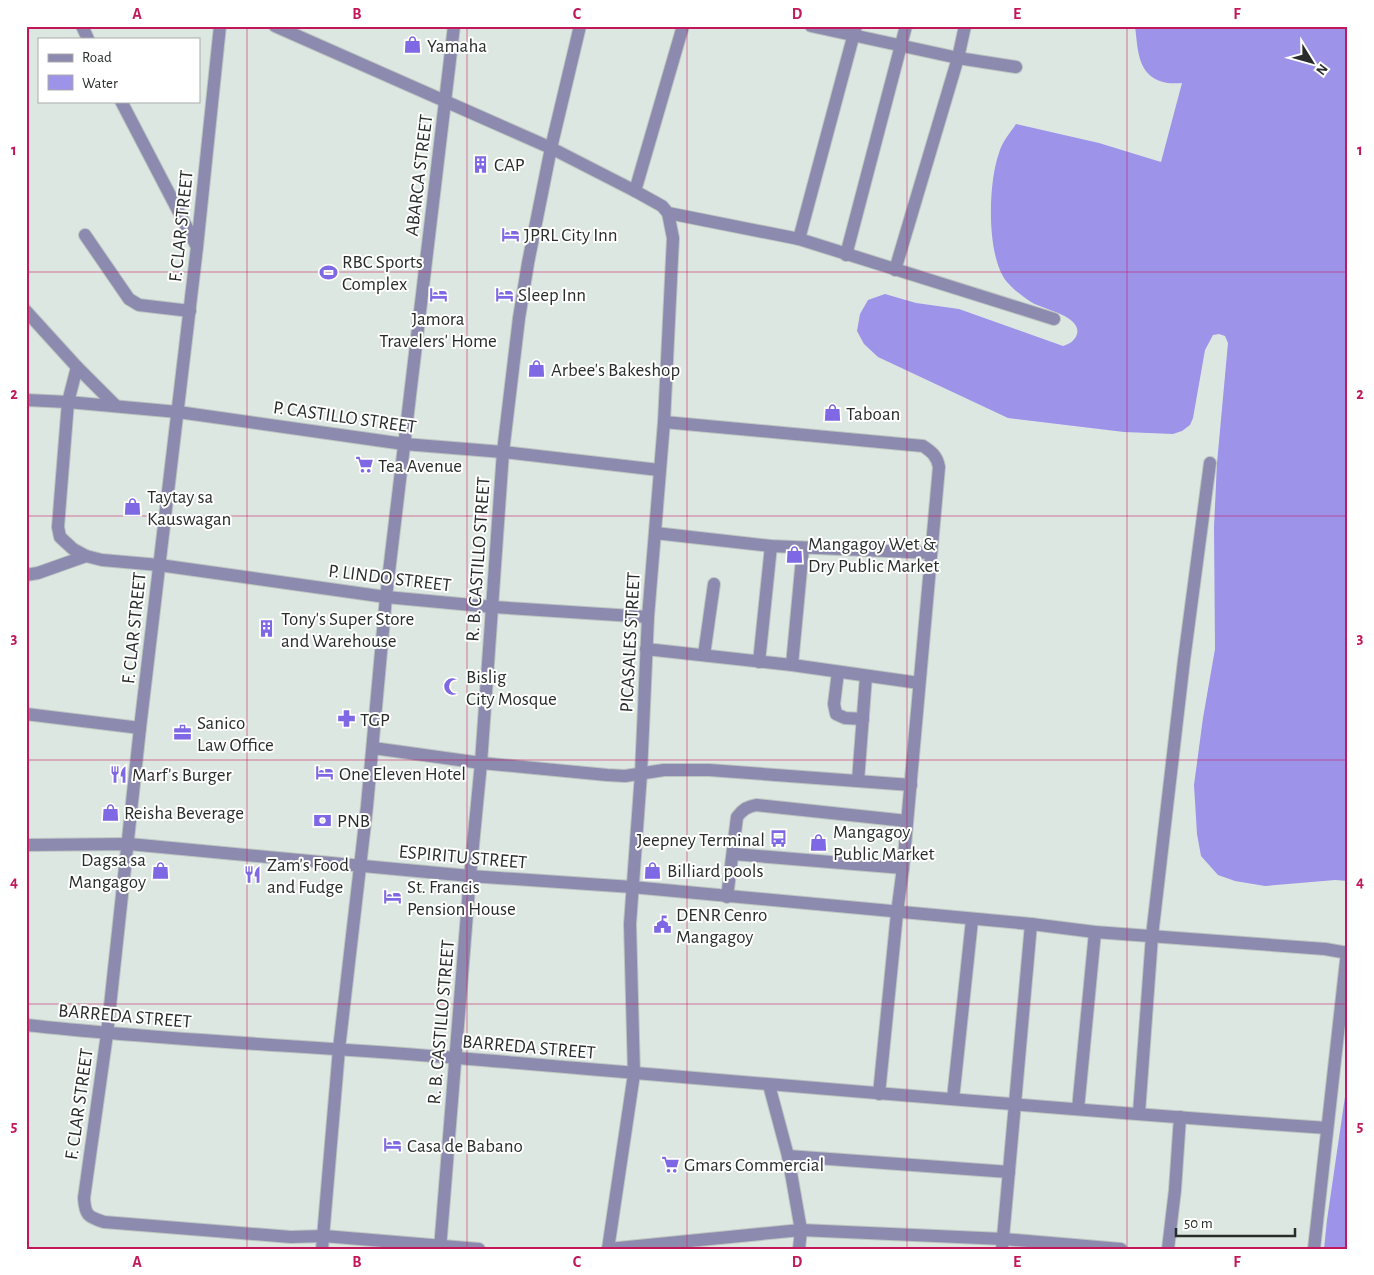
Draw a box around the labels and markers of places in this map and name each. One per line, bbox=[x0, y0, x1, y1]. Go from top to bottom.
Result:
shop icon: Yamaha bbox=[403, 35, 423, 55]
place label: Yamaha bbox=[427, 37, 487, 56]
building icon: CAP bbox=[470, 154, 490, 174]
place label: CAP bbox=[494, 156, 525, 175]
hotel icon: JPRL City Inn bbox=[500, 224, 520, 244]
place label: JPRL City Inn bbox=[524, 226, 617, 245]
place label: RBC Sports Complex bbox=[342, 253, 423, 294]
sports icon: RBC Sports Complex bbox=[318, 262, 338, 282]
hotel icon: Sleep Inn bbox=[494, 284, 514, 304]
hotel icon: Jamora Travelers' Home bbox=[428, 285, 448, 305]
place label: Sleep Inn bbox=[518, 286, 586, 305]
place label: Jamora Travelers' Home bbox=[379, 310, 497, 351]
shop icon: Arbee's Bakeshop bbox=[527, 359, 547, 379]
place label: Arbee's Bakeshop bbox=[551, 361, 680, 380]
shop icon: Taboan bbox=[822, 403, 842, 423]
place label: Taboan bbox=[846, 405, 900, 424]
supermarket icon: Tea Avenue bbox=[354, 455, 374, 475]
place label: Tea Avenue bbox=[378, 457, 462, 476]
place label: Taytay sa Kauswagan bbox=[147, 488, 231, 529]
shop icon: Taytay sa Kauswagan bbox=[123, 497, 143, 517]
place label: Mangagoy Wet & Dry Public Market bbox=[808, 535, 939, 576]
shop icon: Mangagoy Wet & Dry Public Market bbox=[784, 544, 804, 564]
place label: Tony's Super Store and Warehouse bbox=[281, 610, 414, 651]
building icon: Tony's Super Store and Warehouse bbox=[257, 619, 277, 639]
place label: Bislig City Mosque bbox=[466, 668, 557, 709]
mosque icon: Bislig City Mosque bbox=[442, 677, 462, 697]
pharmacy icon: TGP bbox=[336, 709, 356, 729]
place label: TGP bbox=[360, 711, 390, 730]
place label: Sanico Law Office bbox=[197, 714, 274, 755]
office icon: Sanico Law Office bbox=[173, 723, 193, 743]
hotel icon: One Eleven Hotel bbox=[315, 763, 335, 783]
restaurant icon: Marf's Burger bbox=[108, 764, 128, 784]
place label: One Eleven Hotel bbox=[339, 765, 466, 784]
place label: Marf's Burger bbox=[132, 766, 232, 785]
shop icon: Reisha Beverage bbox=[100, 802, 120, 822]
place label: Reisha Beverage bbox=[124, 804, 244, 823]
bank icon: PNB bbox=[313, 810, 333, 830]
place label: PNB bbox=[337, 812, 370, 831]
place label: Mangagoy Public Market bbox=[833, 823, 935, 864]
bus stop icon: Jeepney Terminal bbox=[769, 829, 789, 849]
place label: Jeepney Terminal bbox=[637, 831, 765, 850]
shop icon: Mangagoy Public Market bbox=[809, 832, 829, 852]
place label: Dagsa sa Mangagoy bbox=[69, 851, 146, 892]
place label: Zam's Food and Fudge bbox=[267, 856, 349, 897]
shop icon: Dagsa sa Mangagoy bbox=[150, 860, 170, 880]
shop icon: Billiard pools bbox=[643, 860, 663, 880]
place label: Billiard pools bbox=[667, 862, 764, 881]
restaurant icon: Zam's Food and Fudge bbox=[243, 865, 263, 885]
place label: St. Francis Pension House bbox=[407, 878, 516, 919]
hotel icon: St. Francis Pension House bbox=[383, 887, 403, 907]
place label: DENR Cenro Mangagoy bbox=[676, 906, 767, 947]
public building icon: DENR Cenro Mangagoy bbox=[652, 915, 672, 935]
hotel icon: Casa de Babano bbox=[383, 1135, 403, 1155]
place label: Casa de Babano bbox=[407, 1137, 523, 1156]
supermarket icon: Gmars Commercial bbox=[660, 1154, 680, 1174]
place label: Gmars Commercial bbox=[684, 1156, 824, 1175]

